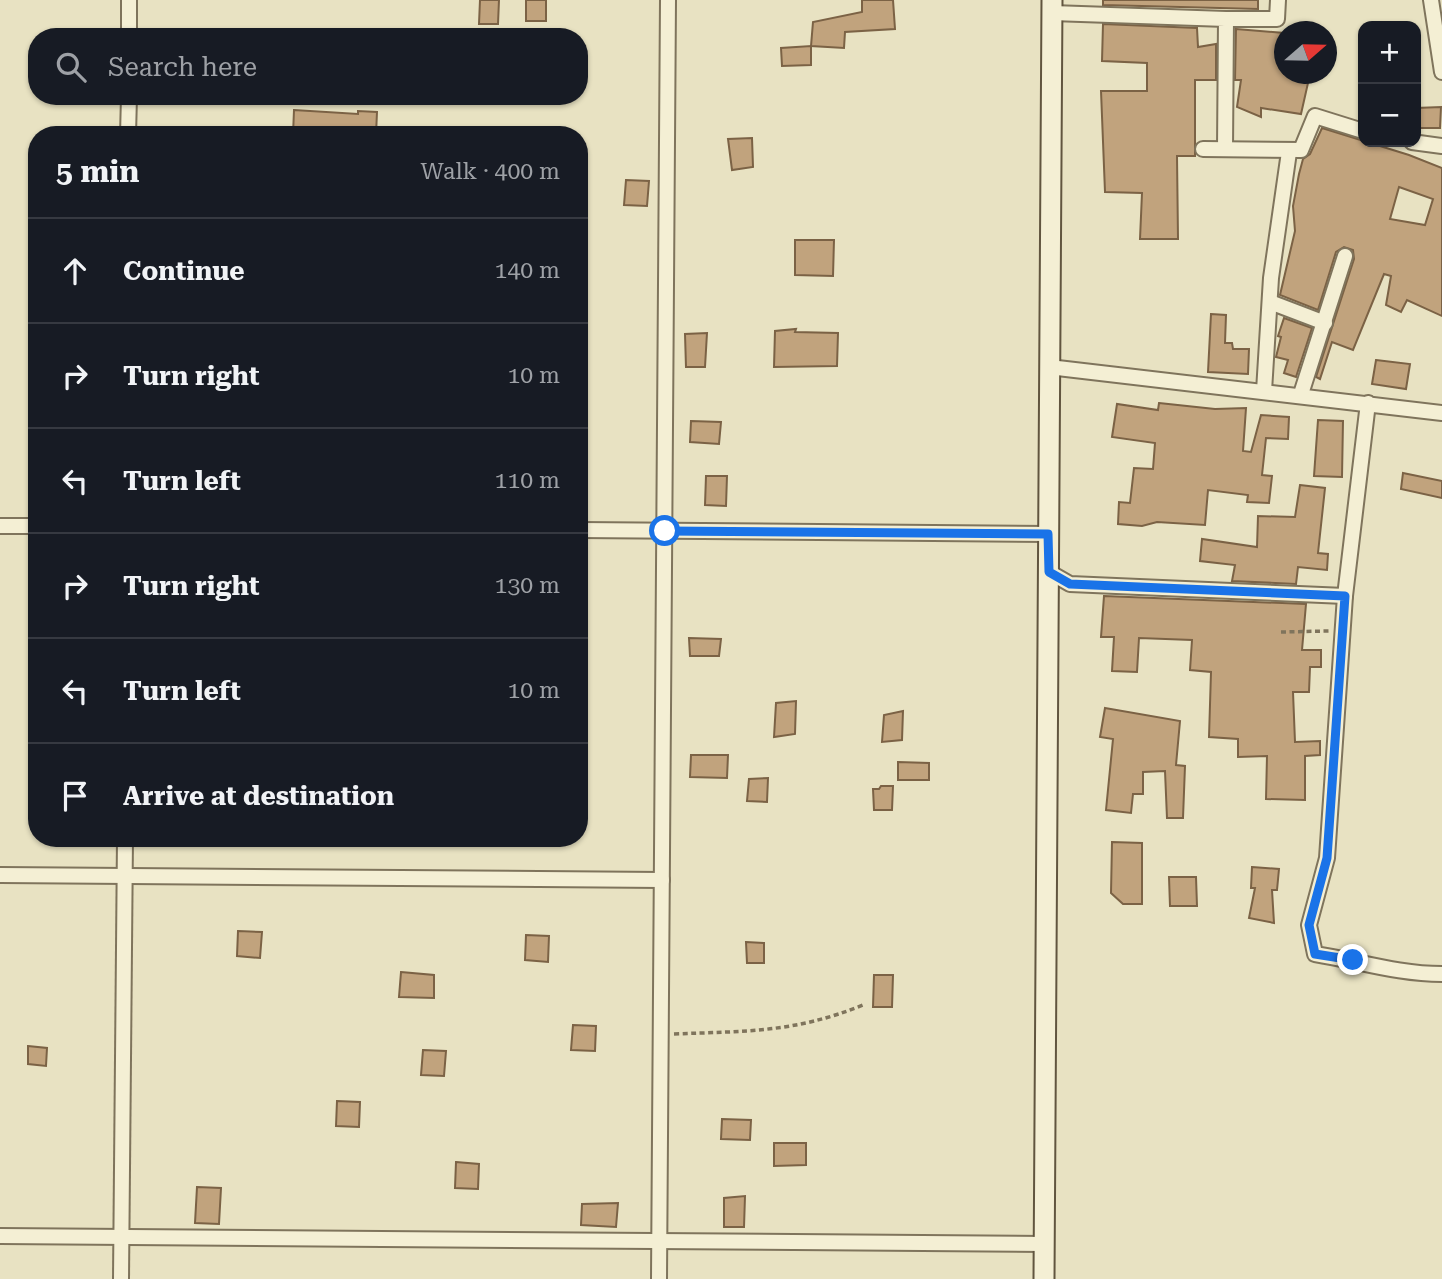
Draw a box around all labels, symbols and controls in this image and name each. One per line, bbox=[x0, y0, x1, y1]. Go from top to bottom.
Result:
north arrow bbox=[1274, 21, 1337, 84]
map controls bbox=[1358, 21, 1421, 147]
button: + bbox=[1358, 21, 1421, 84]
search box bbox=[28, 28, 588, 105]
icon: search bbox=[52, 48, 90, 86]
text: Search here bbox=[108, 52, 257, 82]
button: − bbox=[1358, 84, 1421, 147]
text: 5 min bbox=[56, 154, 139, 189]
text: Walk · 400 m bbox=[421, 158, 560, 185]
icon: ahead bbox=[56, 252, 94, 290]
text: Continue bbox=[123, 256, 245, 286]
text: 140 m bbox=[495, 257, 560, 284]
icon: right bbox=[56, 357, 94, 395]
text: Turn right bbox=[123, 361, 259, 391]
text: 10 m bbox=[507, 362, 560, 389]
icon: left bbox=[56, 462, 94, 500]
text: Turn left bbox=[123, 466, 241, 496]
text: 110 m bbox=[495, 467, 560, 494]
route start bbox=[649, 515, 680, 546]
icon: right bbox=[56, 567, 94, 605]
text: Turn right bbox=[123, 571, 259, 601]
text: 130 m bbox=[495, 572, 560, 599]
icon: left bbox=[56, 672, 94, 710]
text: Turn left bbox=[123, 676, 241, 706]
text: 10 m bbox=[507, 677, 560, 704]
icon: arrive bbox=[56, 777, 94, 815]
text: Arrive at destination bbox=[123, 781, 394, 811]
route end bbox=[1337, 944, 1368, 975]

